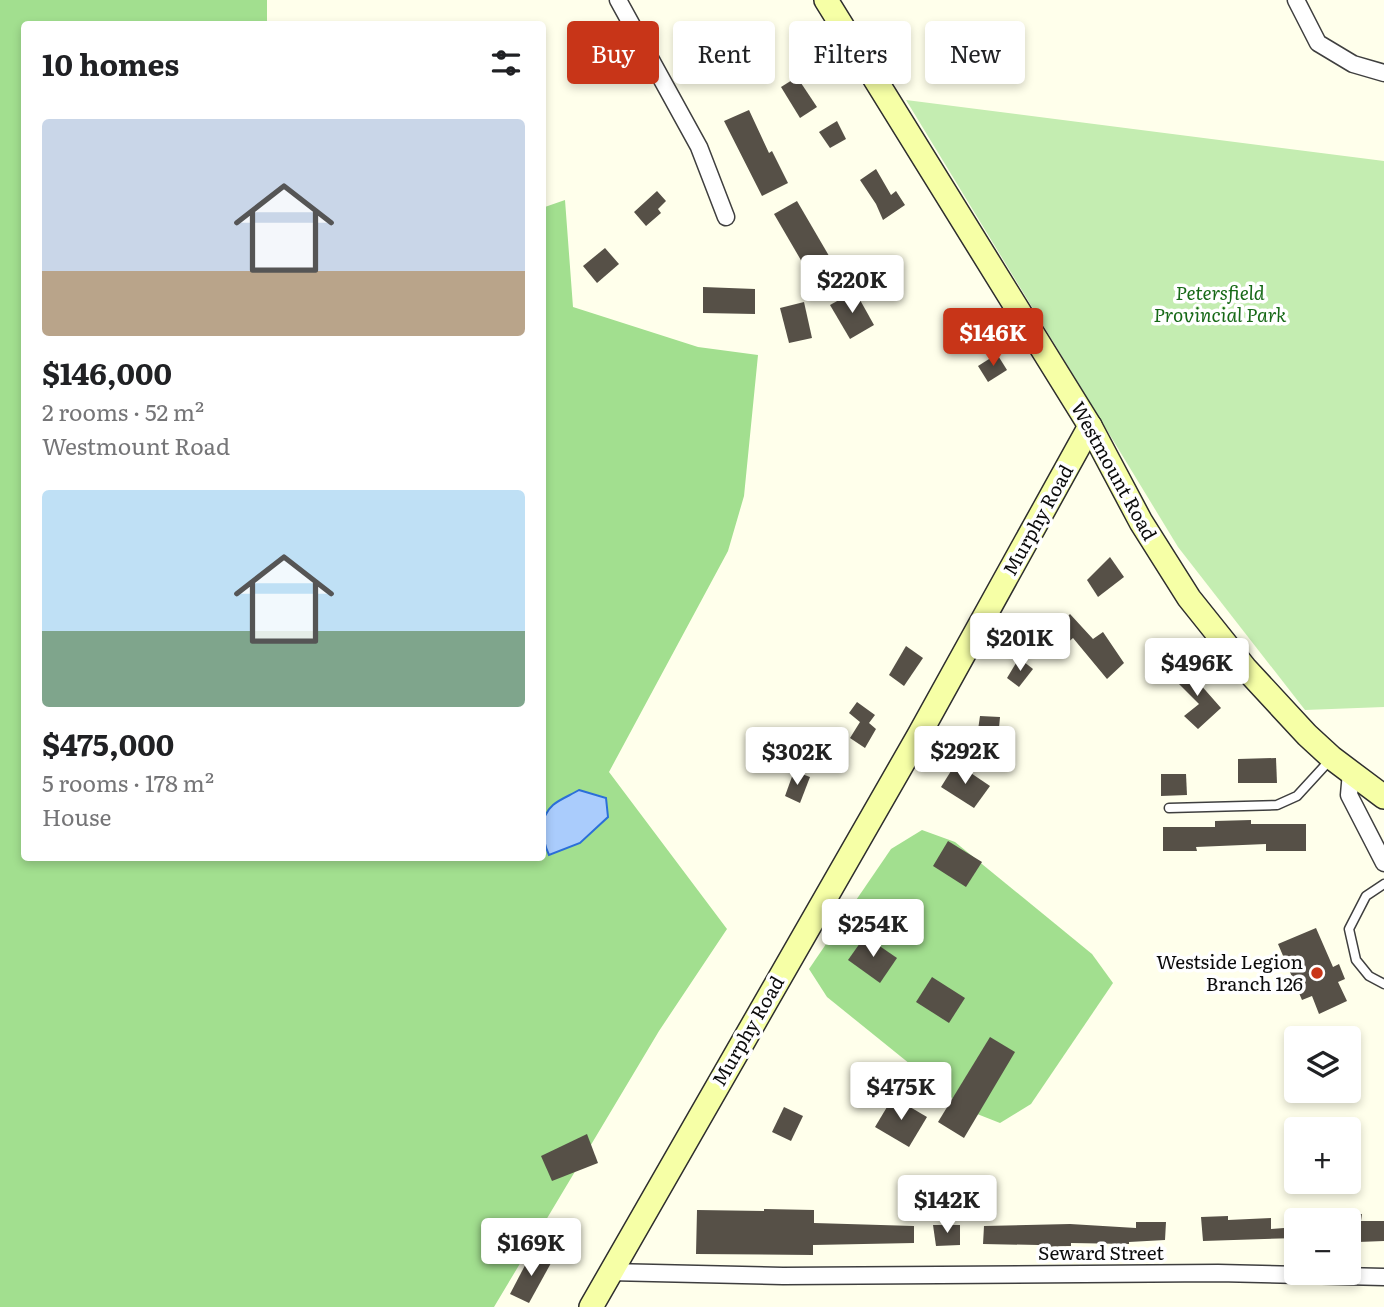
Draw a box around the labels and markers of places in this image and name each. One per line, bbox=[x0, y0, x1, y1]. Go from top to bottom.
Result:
pin: $220K bbox=[803, 256, 901, 315]
pin: $146K bbox=[944, 308, 1042, 368]
pin: $201K bbox=[971, 614, 1069, 673]
pin: $496K bbox=[1148, 638, 1246, 698]
pin: $292K bbox=[916, 726, 1014, 786]
pin: $302K bbox=[748, 728, 846, 787]
pin: $254K bbox=[824, 900, 922, 959]
place label: Westside Legion Branch 126 bbox=[1156, 947, 1303, 997]
marker: Westside Legion Branch 126 bbox=[1309, 965, 1325, 981]
pin: $475K bbox=[852, 1062, 950, 1122]
pin: $142K bbox=[898, 1176, 996, 1235]
pin: $169K bbox=[482, 1218, 580, 1278]

